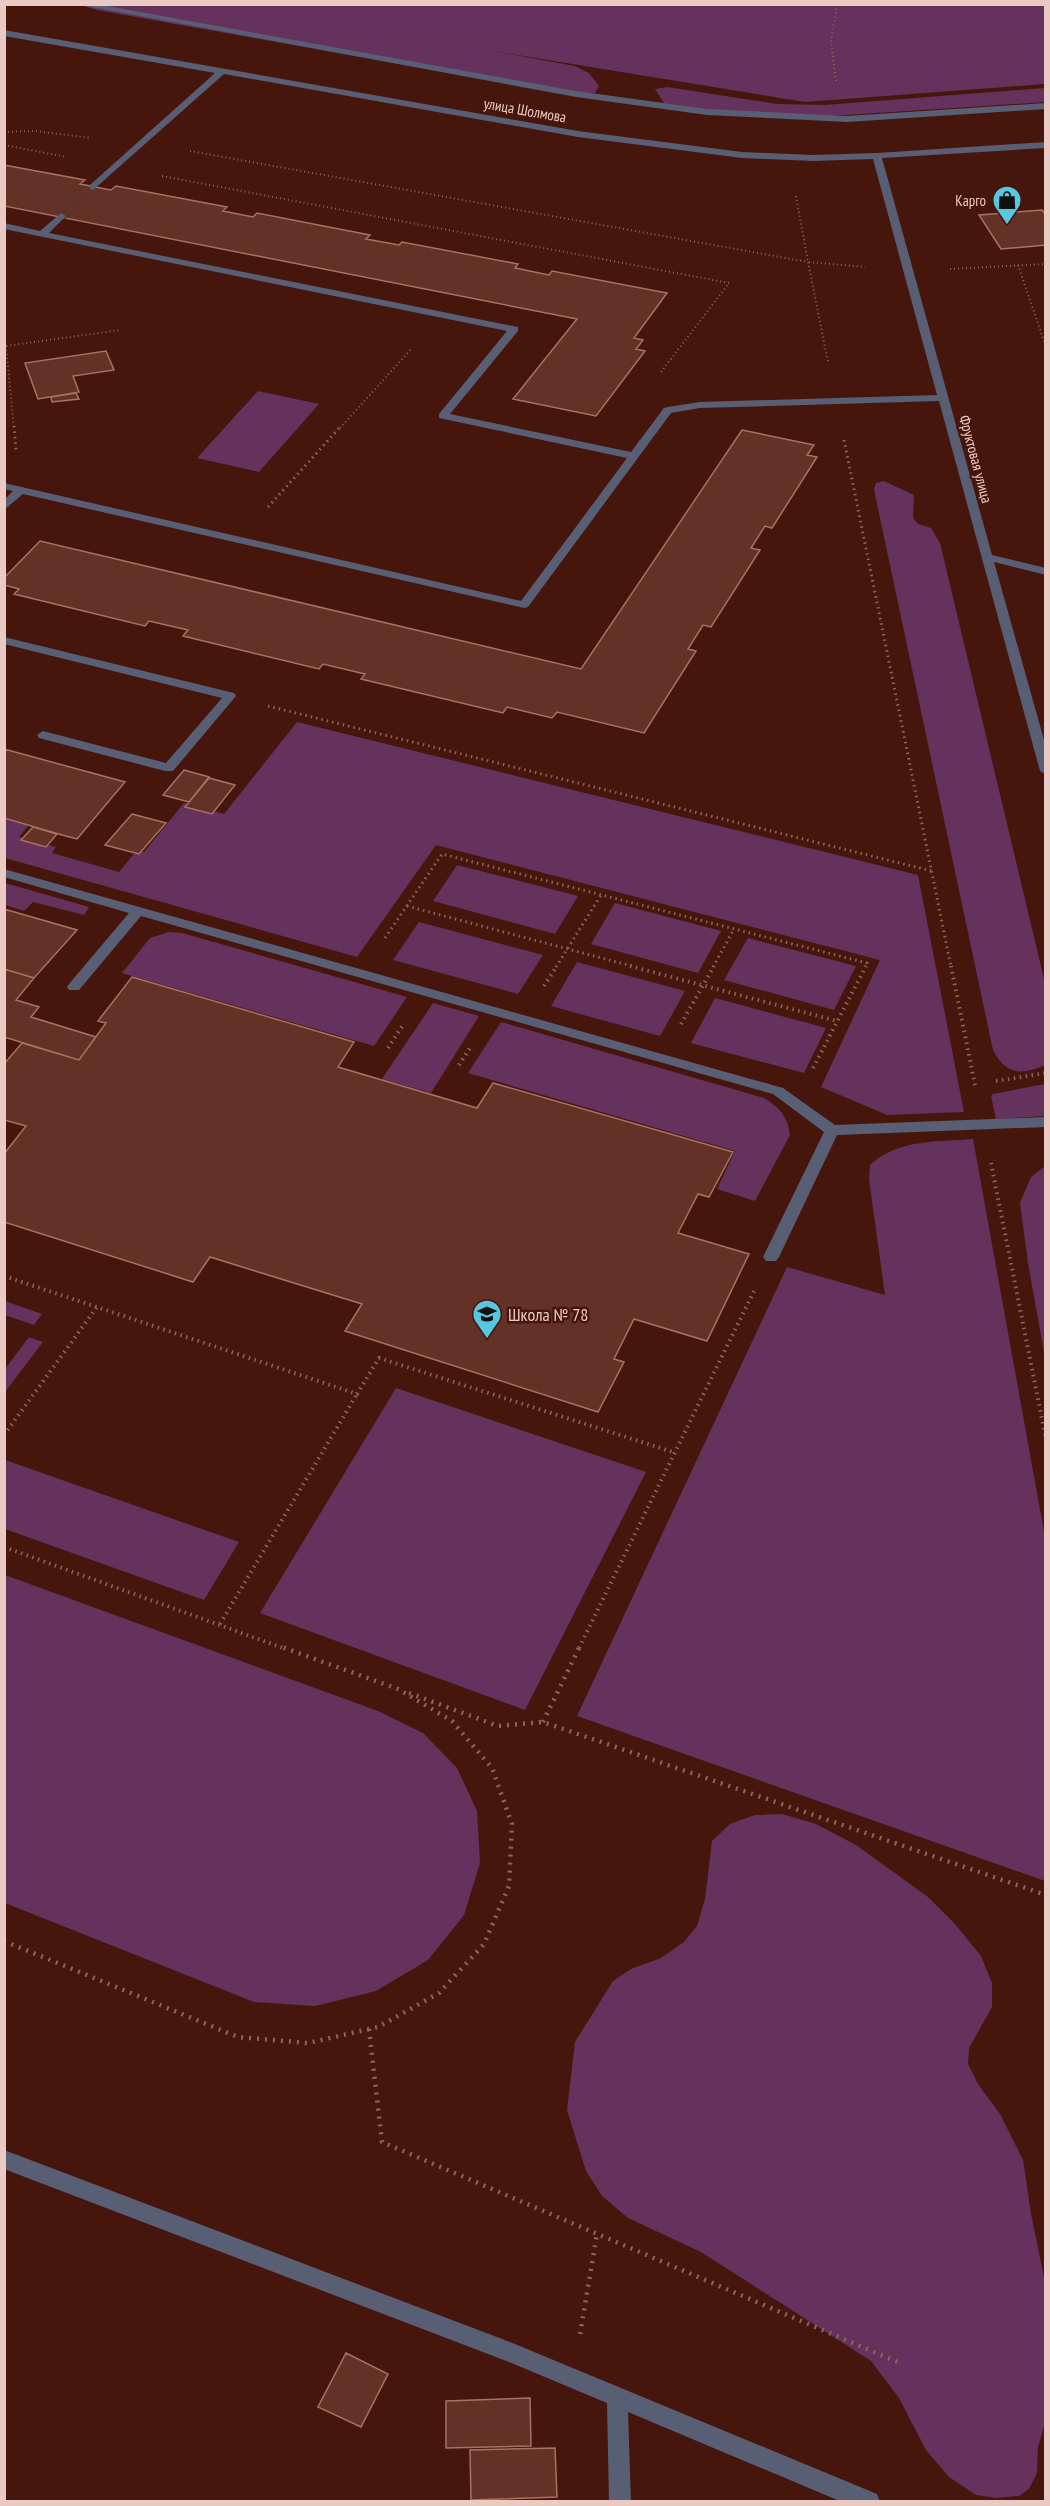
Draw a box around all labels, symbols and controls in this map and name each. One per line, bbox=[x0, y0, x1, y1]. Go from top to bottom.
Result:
street label: улица Шолмова bbox=[482, 93, 568, 127]
shop icon: Карго bbox=[991, 184, 1023, 226]
place label: Карго bbox=[955, 191, 986, 210]
street label: Фруктовая улица bbox=[955, 413, 997, 505]
school or university icon: Школа № 78 bbox=[471, 1298, 503, 1340]
place label: Школа № 78 bbox=[508, 1303, 588, 1326]

